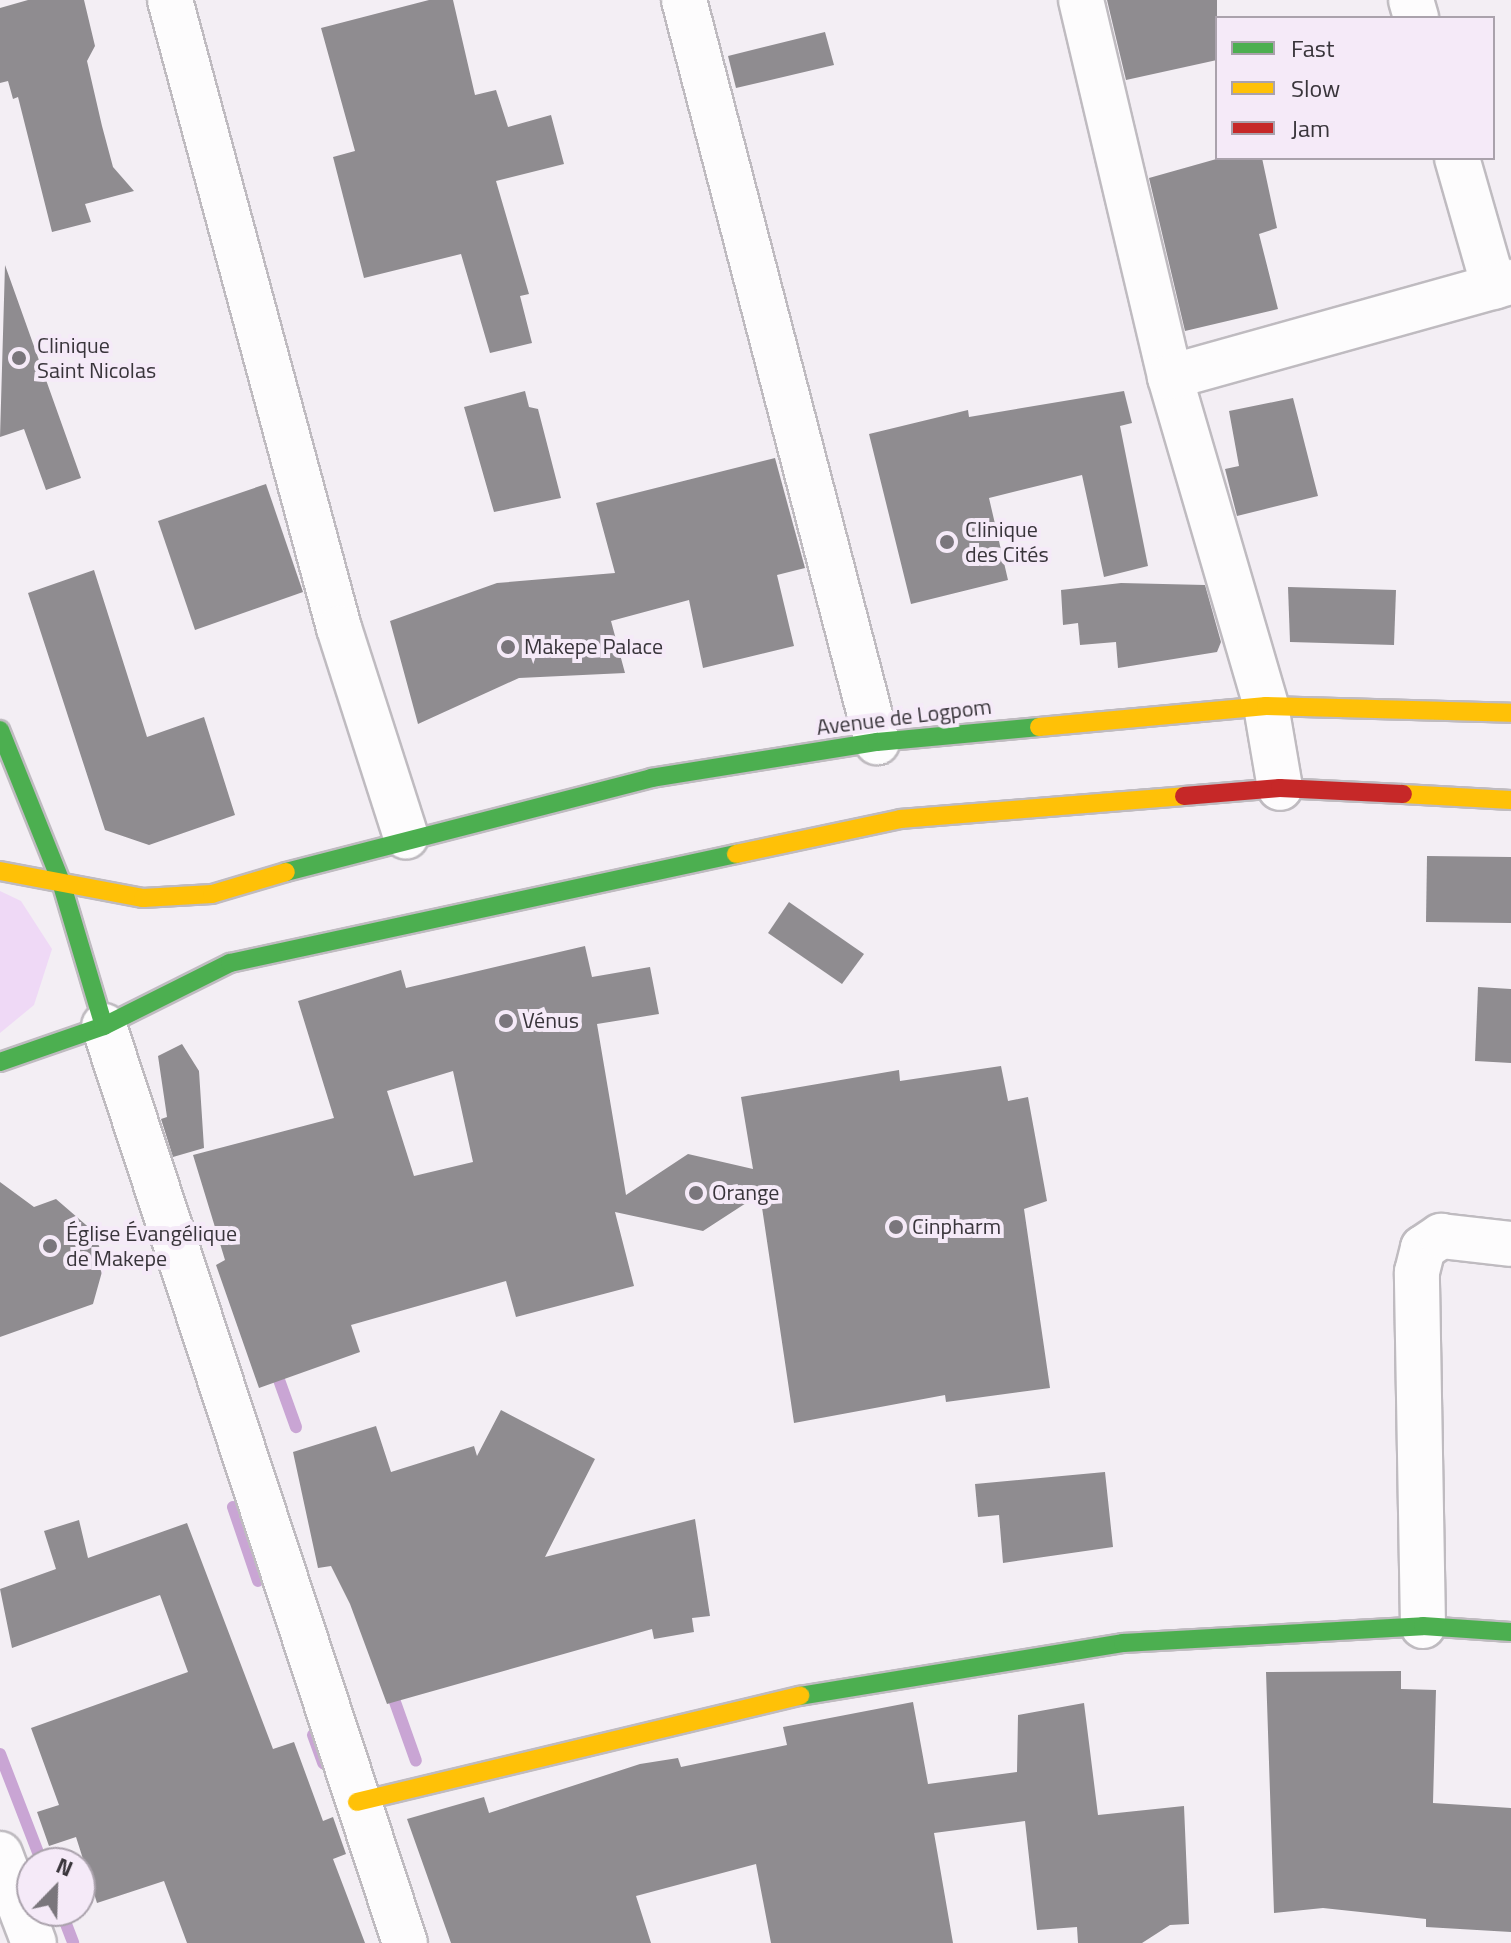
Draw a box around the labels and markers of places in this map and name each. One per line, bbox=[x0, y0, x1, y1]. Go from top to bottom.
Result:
place label: Clinique Saint Nicolas bbox=[37, 332, 156, 384]
marker: Clinique Saint Nicolas bbox=[8, 347, 30, 369]
place label: Clinique des Cités bbox=[965, 516, 1049, 568]
marker: Clinique des Cités bbox=[936, 531, 958, 553]
place label: Makepe Palace bbox=[524, 634, 663, 660]
marker: Makepe Palace bbox=[499, 638, 517, 656]
place label: Vénus bbox=[522, 1008, 579, 1034]
marker: Vénus bbox=[497, 1012, 515, 1030]
place label: Orange bbox=[712, 1180, 779, 1206]
marker: Orange bbox=[687, 1184, 705, 1202]
place label: Cinpharm bbox=[912, 1214, 1001, 1240]
marker: Cinpharm bbox=[887, 1218, 905, 1236]
place label: Église Évangélique de Makepe bbox=[66, 1220, 237, 1272]
marker: Église Évangélique de Makepe bbox=[41, 1237, 59, 1255]

